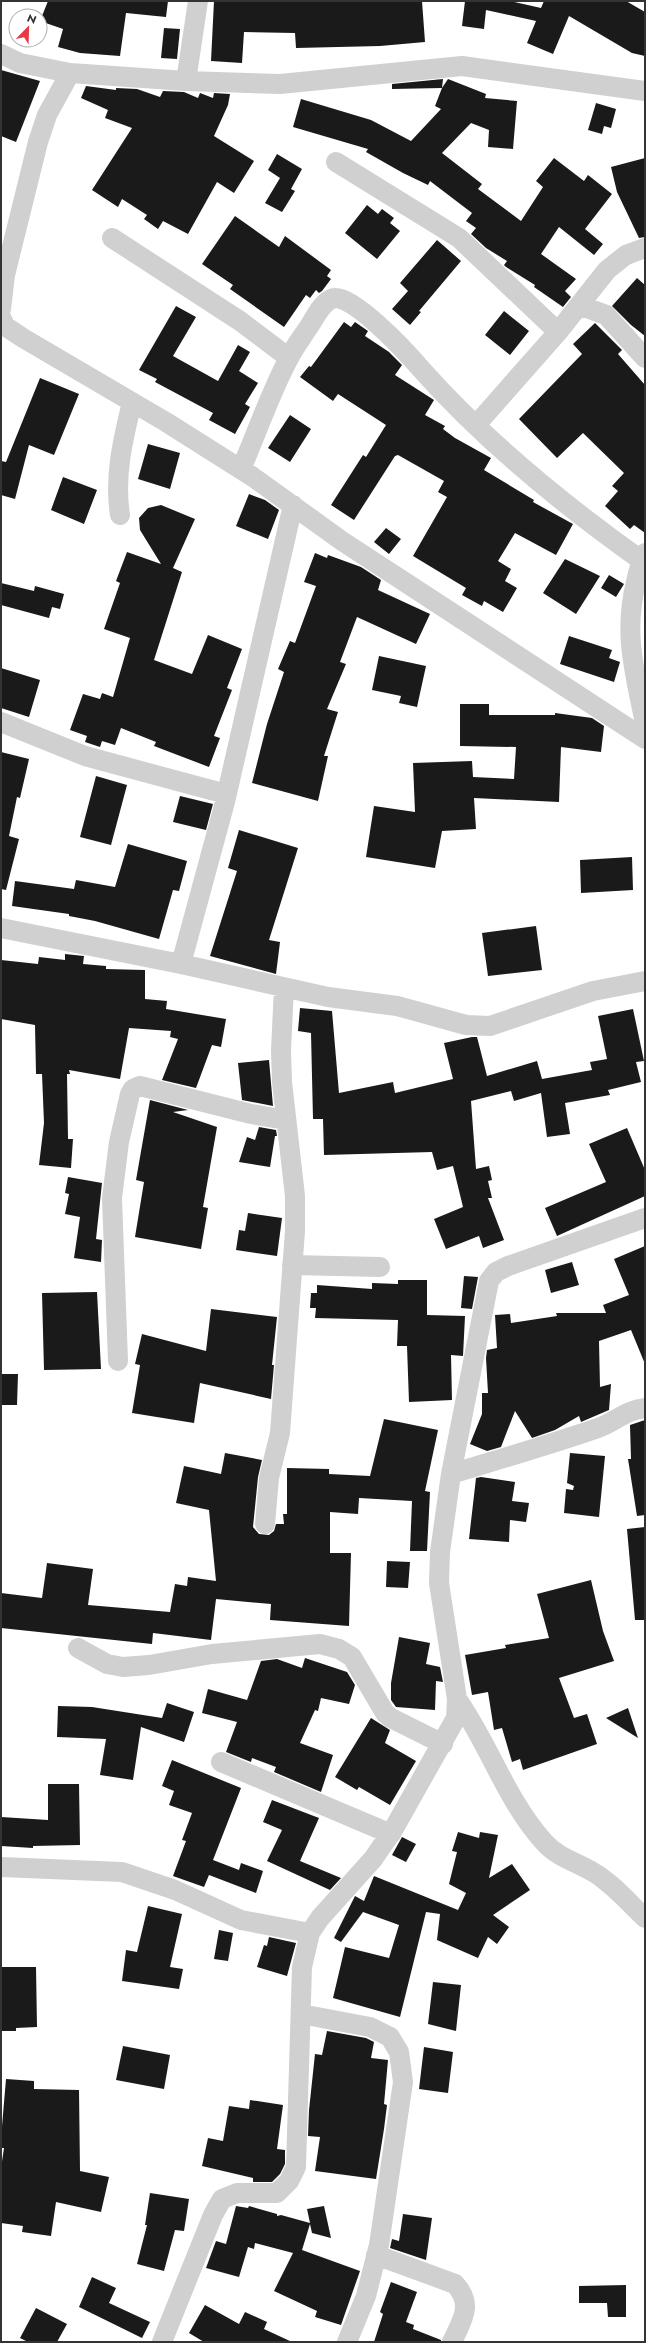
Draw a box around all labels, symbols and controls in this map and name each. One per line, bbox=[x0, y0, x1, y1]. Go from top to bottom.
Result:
north arrow bbox=[8, 8, 48, 48]
text: N bbox=[25, 10, 39, 28]

